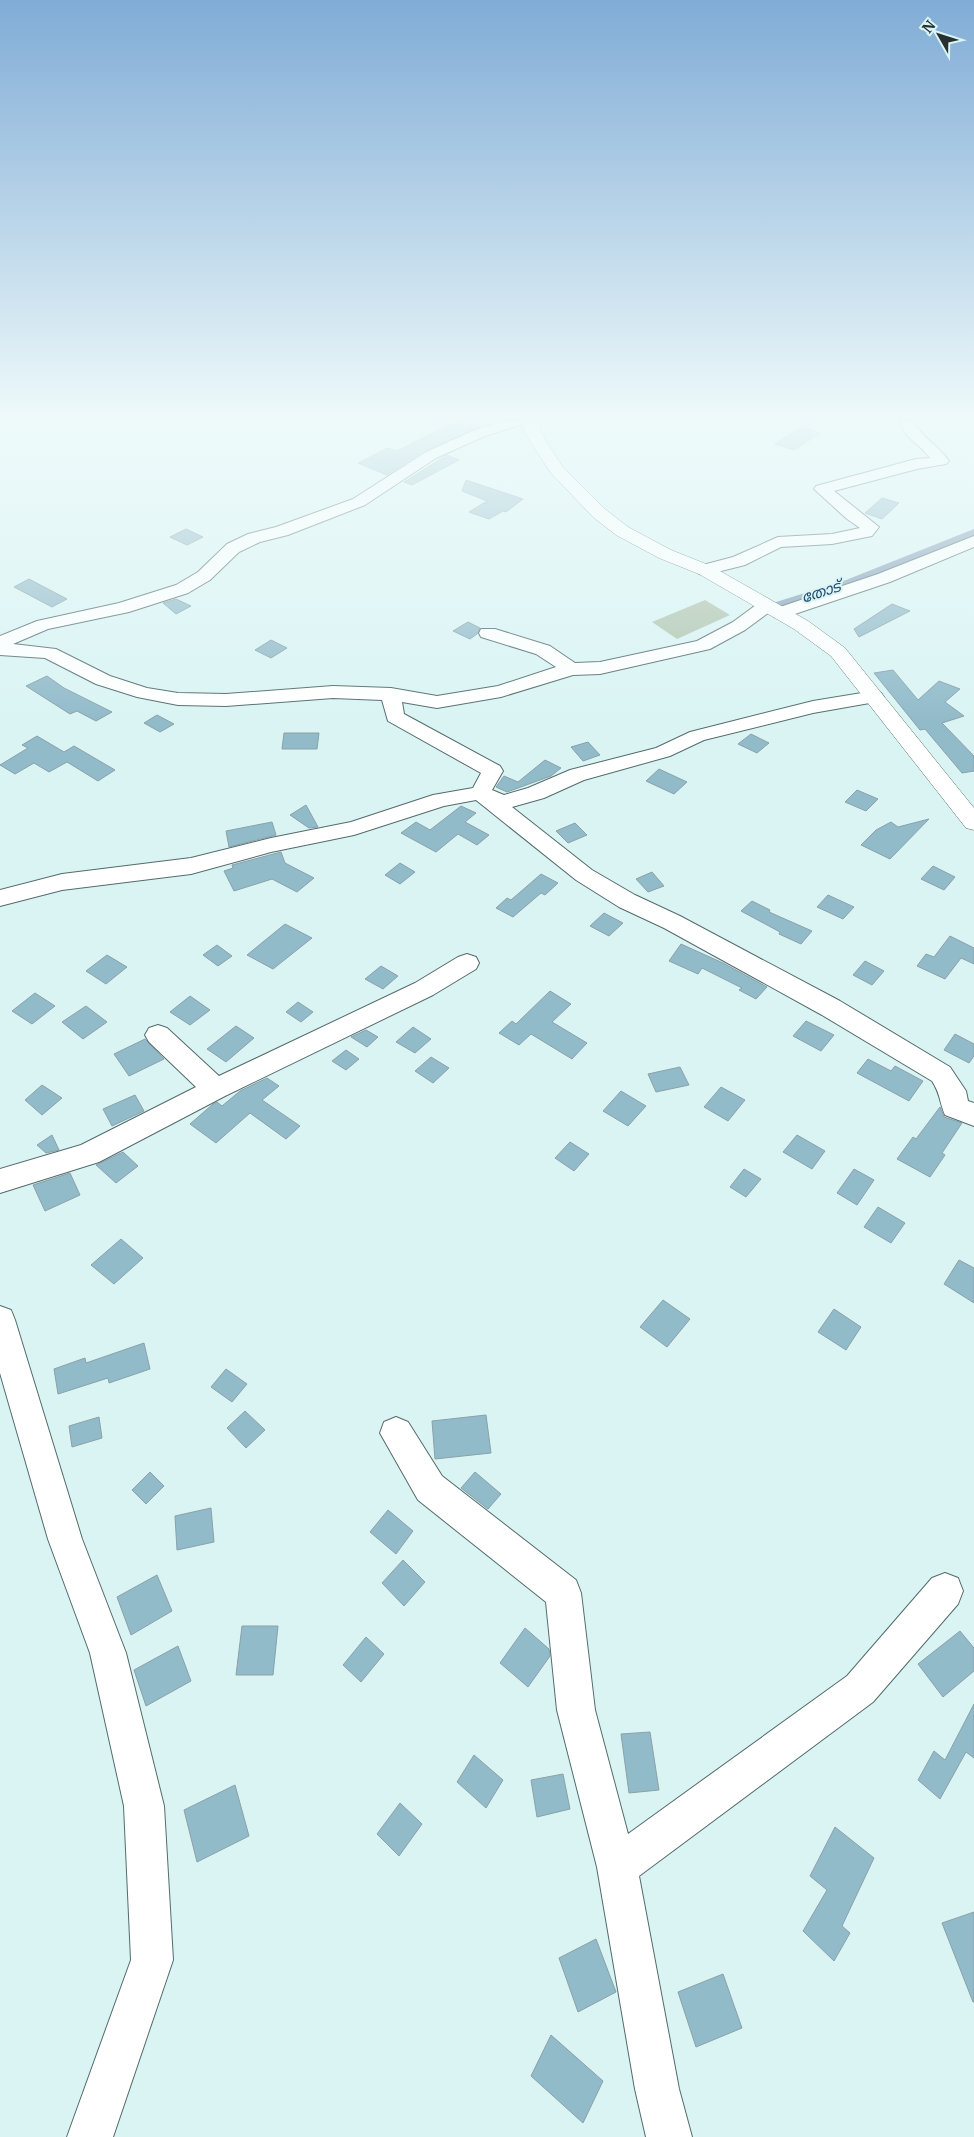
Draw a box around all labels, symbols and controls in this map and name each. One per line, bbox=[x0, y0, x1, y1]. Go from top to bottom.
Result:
north arrow bbox=[914, 10, 964, 60]
text: N bbox=[918, 17, 939, 37]
water label: തോട് bbox=[799, 575, 847, 607]

